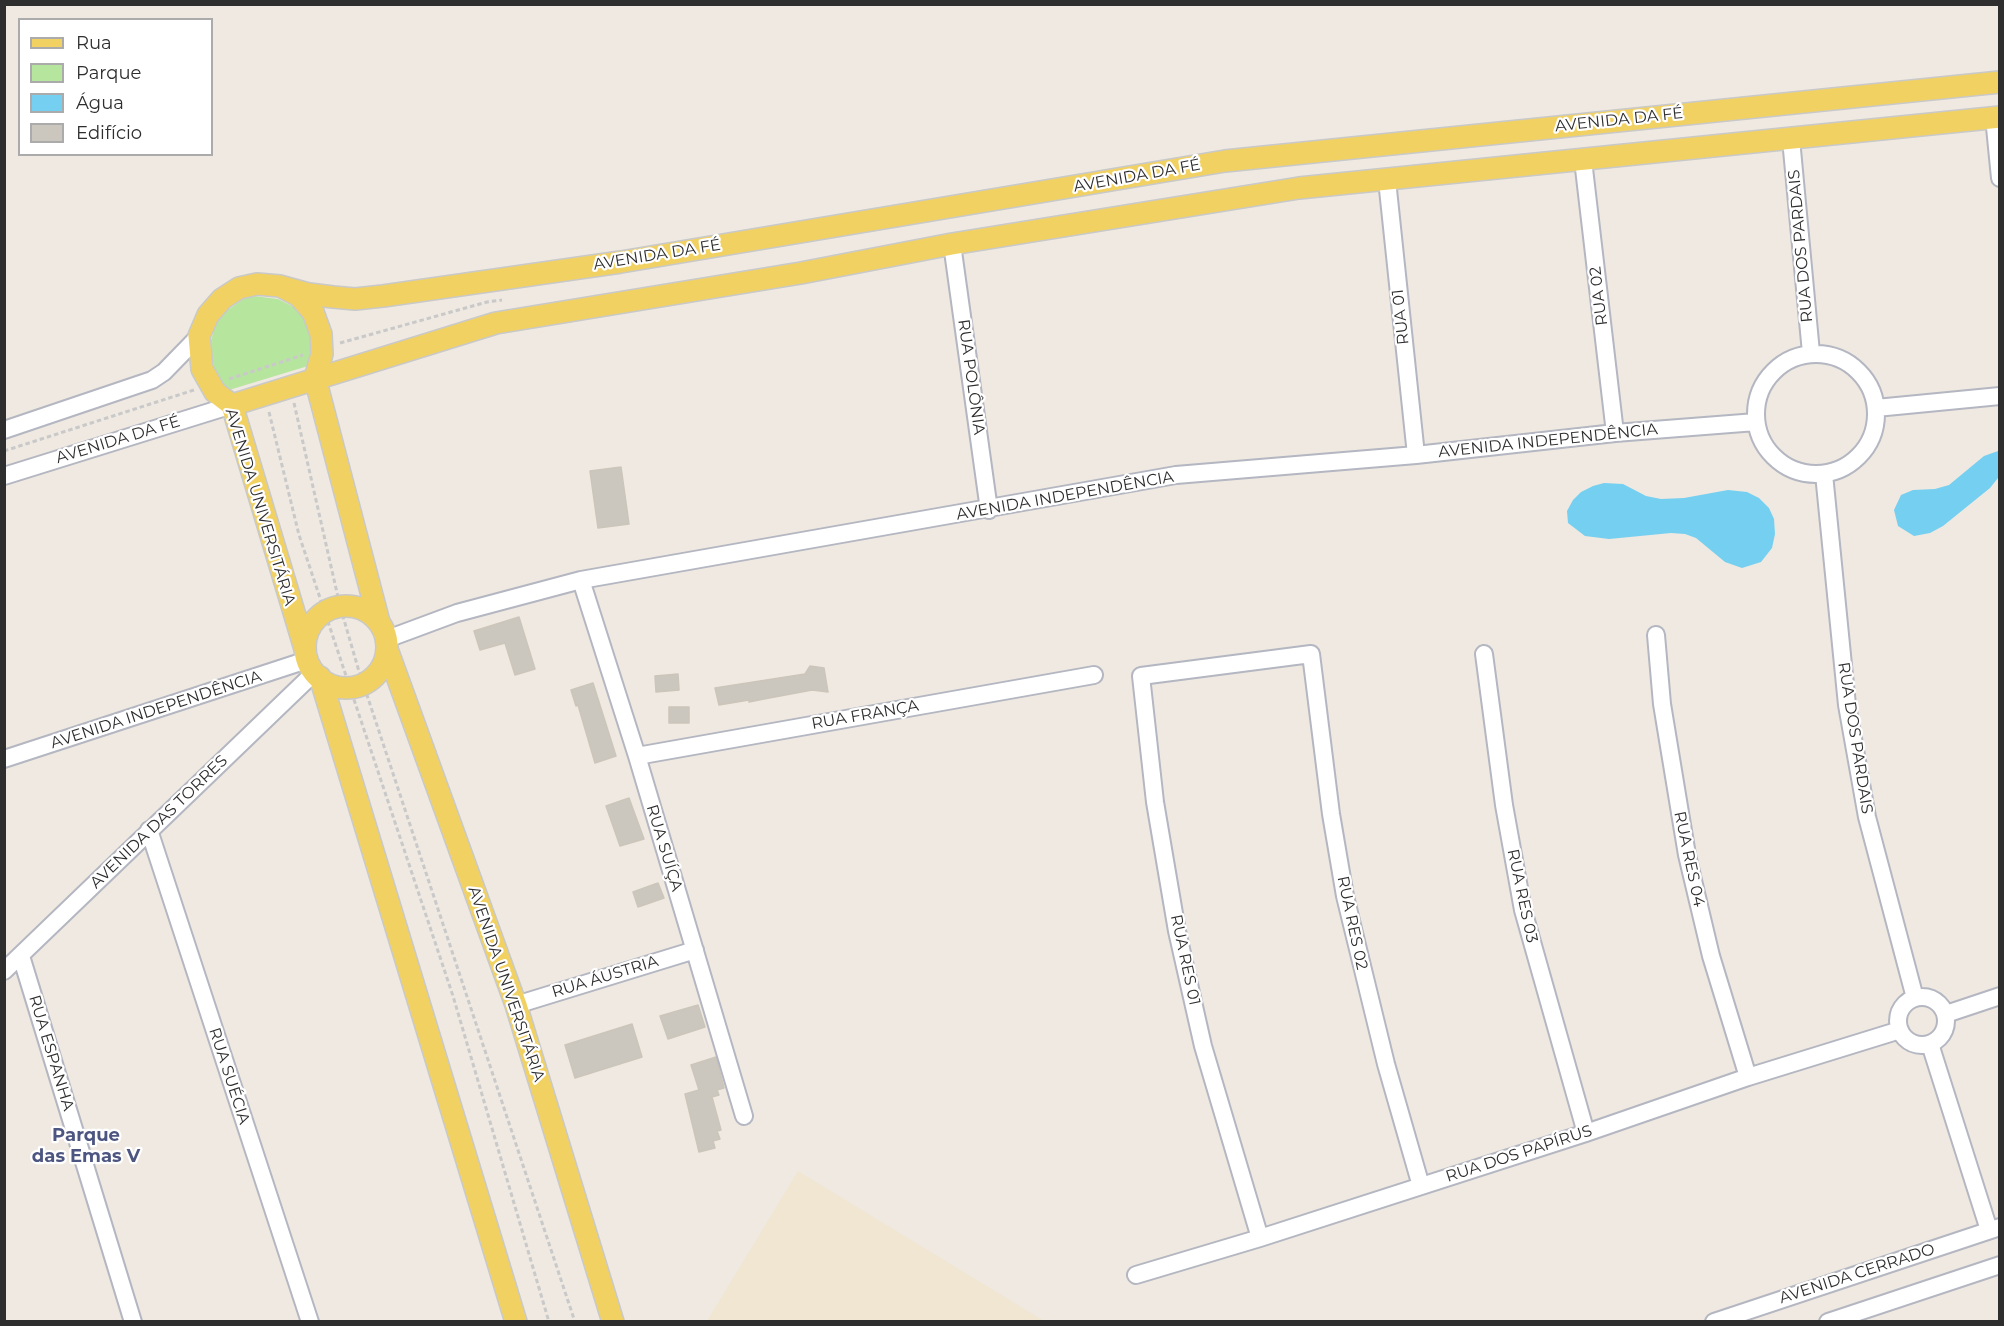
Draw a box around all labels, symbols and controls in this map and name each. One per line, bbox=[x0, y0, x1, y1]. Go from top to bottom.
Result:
legend bbox=[18, 18, 213, 156]
text: Rua bbox=[76, 32, 112, 54]
text: Parque bbox=[76, 62, 141, 84]
text: Água bbox=[76, 92, 124, 114]
street label: AVENIDA DA FÉ bbox=[1554, 104, 1684, 136]
text: Edifício bbox=[76, 122, 142, 144]
street label: AVENIDA DA FÉ bbox=[1072, 155, 1202, 197]
street label: RUA DOS PARDAIS bbox=[1785, 169, 1817, 323]
street label: AVENIDA DA FÉ bbox=[592, 235, 722, 275]
street label: RUA 02 bbox=[1586, 265, 1612, 327]
street label: RUA 01 bbox=[1389, 288, 1413, 346]
street label: RUA POLÔNIA bbox=[953, 318, 989, 436]
street label: AVENIDA UNIVERSITÁRIA bbox=[221, 406, 299, 608]
street label: AVENIDA DA FÉ bbox=[54, 412, 182, 468]
street label: AVENIDA INDEPENDÊNCIA bbox=[1437, 420, 1659, 462]
street label: AVENIDA INDEPENDÊNCIA bbox=[955, 467, 1175, 525]
street label: RUA DOS PARDAIS bbox=[1834, 661, 1876, 815]
street label: AVENIDA INDEPENDÊNCIA bbox=[48, 667, 264, 753]
street label: RUA FRANÇA bbox=[810, 696, 920, 734]
street label: AVENIDA DAS TORRES bbox=[86, 751, 232, 893]
street label: RUA SUÍÇA bbox=[642, 802, 686, 894]
street label: RUA RES 04 bbox=[1670, 809, 1708, 909]
street label: RUA RES 03 bbox=[1503, 847, 1541, 945]
street label: RUA RES 02 bbox=[1333, 874, 1371, 972]
street label: AVENIDA UNIVERSITÁRIA bbox=[464, 884, 548, 1084]
street label: RUA RES 01 bbox=[1166, 913, 1204, 1007]
street label: RUA ÁUSTRIA bbox=[549, 952, 661, 1002]
street label: RUA ESPANHA bbox=[24, 993, 78, 1113]
street label: RUA SUÉCIA bbox=[204, 1025, 254, 1127]
street label: RUA DOS PAPÍRUS bbox=[1443, 1121, 1595, 1187]
district label: Parque das Emas V bbox=[32, 1125, 140, 1168]
street label: AVENIDA CERRADO bbox=[1777, 1240, 1937, 1308]

